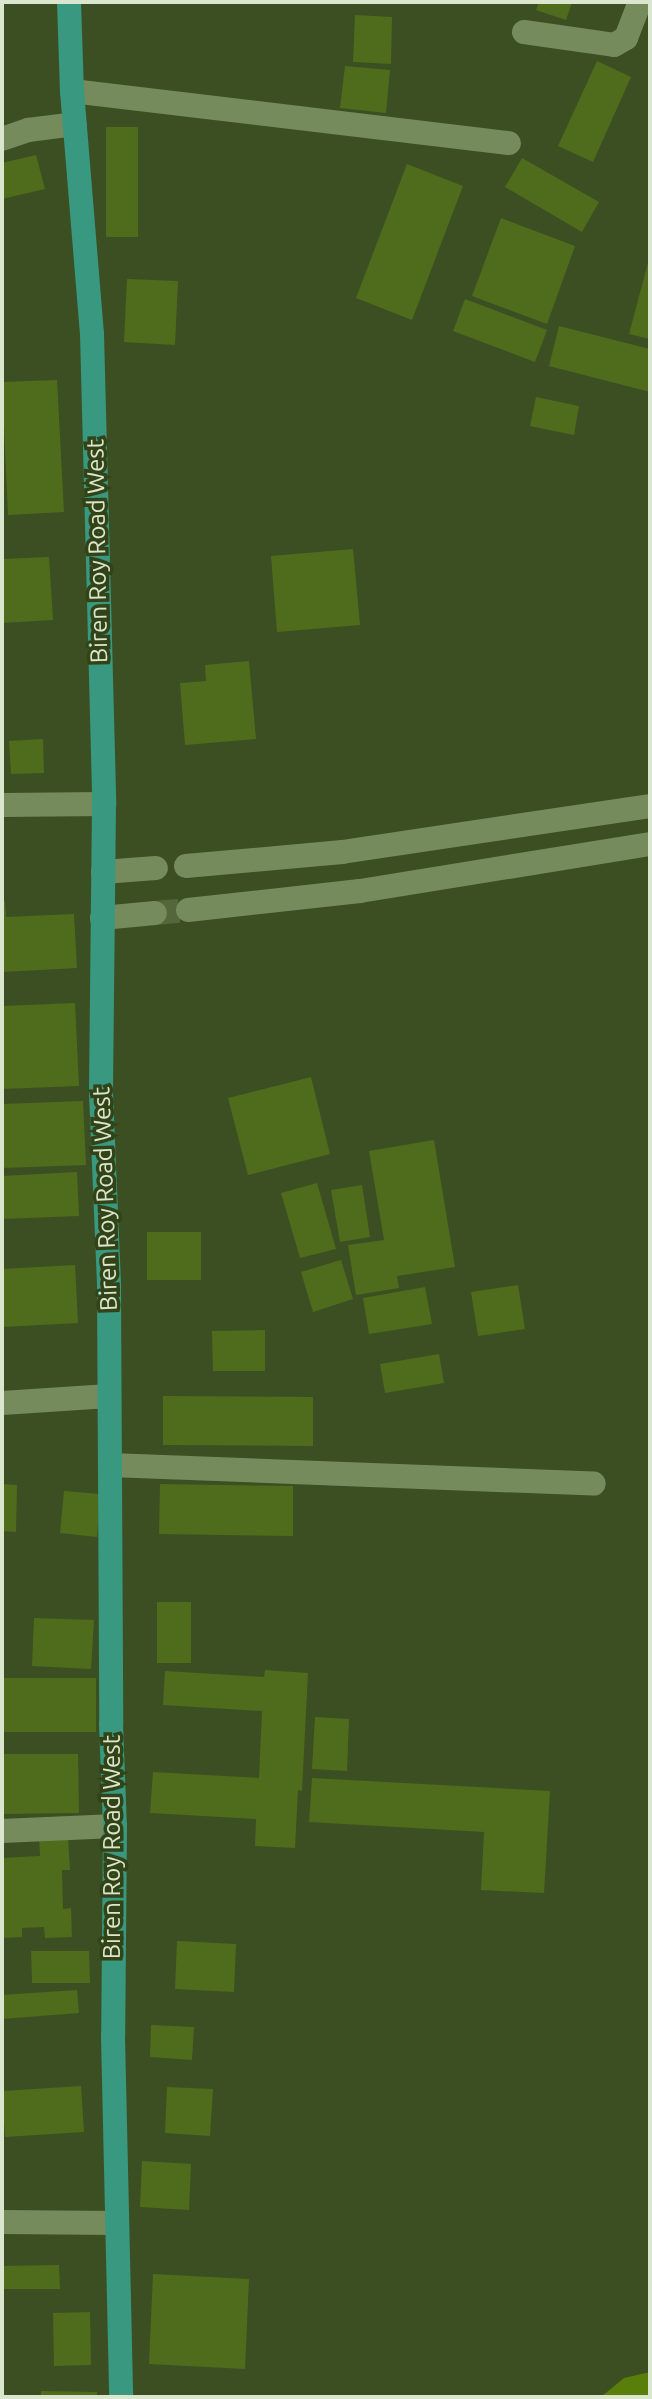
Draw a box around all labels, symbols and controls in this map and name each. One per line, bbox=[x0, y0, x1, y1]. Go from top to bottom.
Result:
street label: Biren Roy Road West bbox=[81, 439, 113, 663]
street label: Biren Roy Road West bbox=[87, 1086, 123, 1312]
street label: Biren Roy Road West bbox=[98, 1735, 126, 1959]

